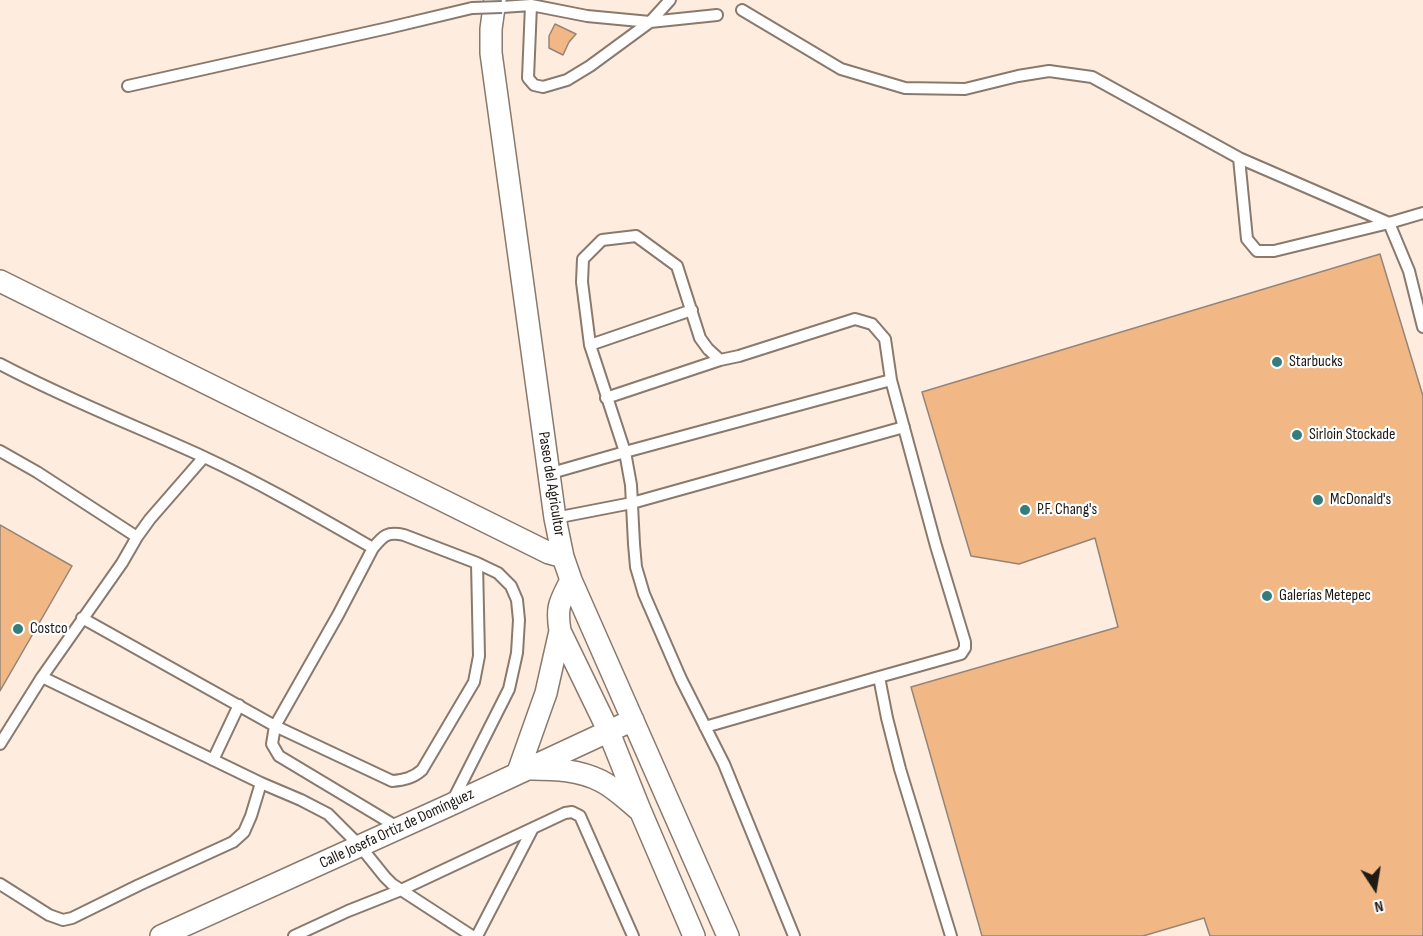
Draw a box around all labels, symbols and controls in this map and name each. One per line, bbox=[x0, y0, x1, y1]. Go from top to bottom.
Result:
place label: Starbucks bbox=[1289, 352, 1343, 372]
marker: Starbucks bbox=[1270, 355, 1284, 369]
place label: Sirloin Stockade bbox=[1309, 425, 1395, 445]
marker: Sirloin Stockade bbox=[1290, 428, 1304, 442]
street label: Paseo del Agricultor bbox=[533, 430, 569, 538]
place label: McDonald's bbox=[1330, 490, 1391, 510]
marker: McDonald's bbox=[1311, 493, 1325, 507]
place label: P.F. Chang's bbox=[1037, 500, 1097, 520]
marker: P.F. Chang's bbox=[1018, 503, 1032, 517]
place label: Galerías Metepec bbox=[1279, 586, 1371, 606]
marker: Galerías Metepec bbox=[1260, 589, 1274, 603]
place label: Costco bbox=[30, 619, 68, 639]
marker: Costco bbox=[11, 622, 25, 636]
street label: Calle Josefa Ortiz de Domínguez bbox=[317, 785, 477, 873]
north arrow bbox=[1345, 858, 1405, 918]
text: N bbox=[1373, 896, 1385, 916]

